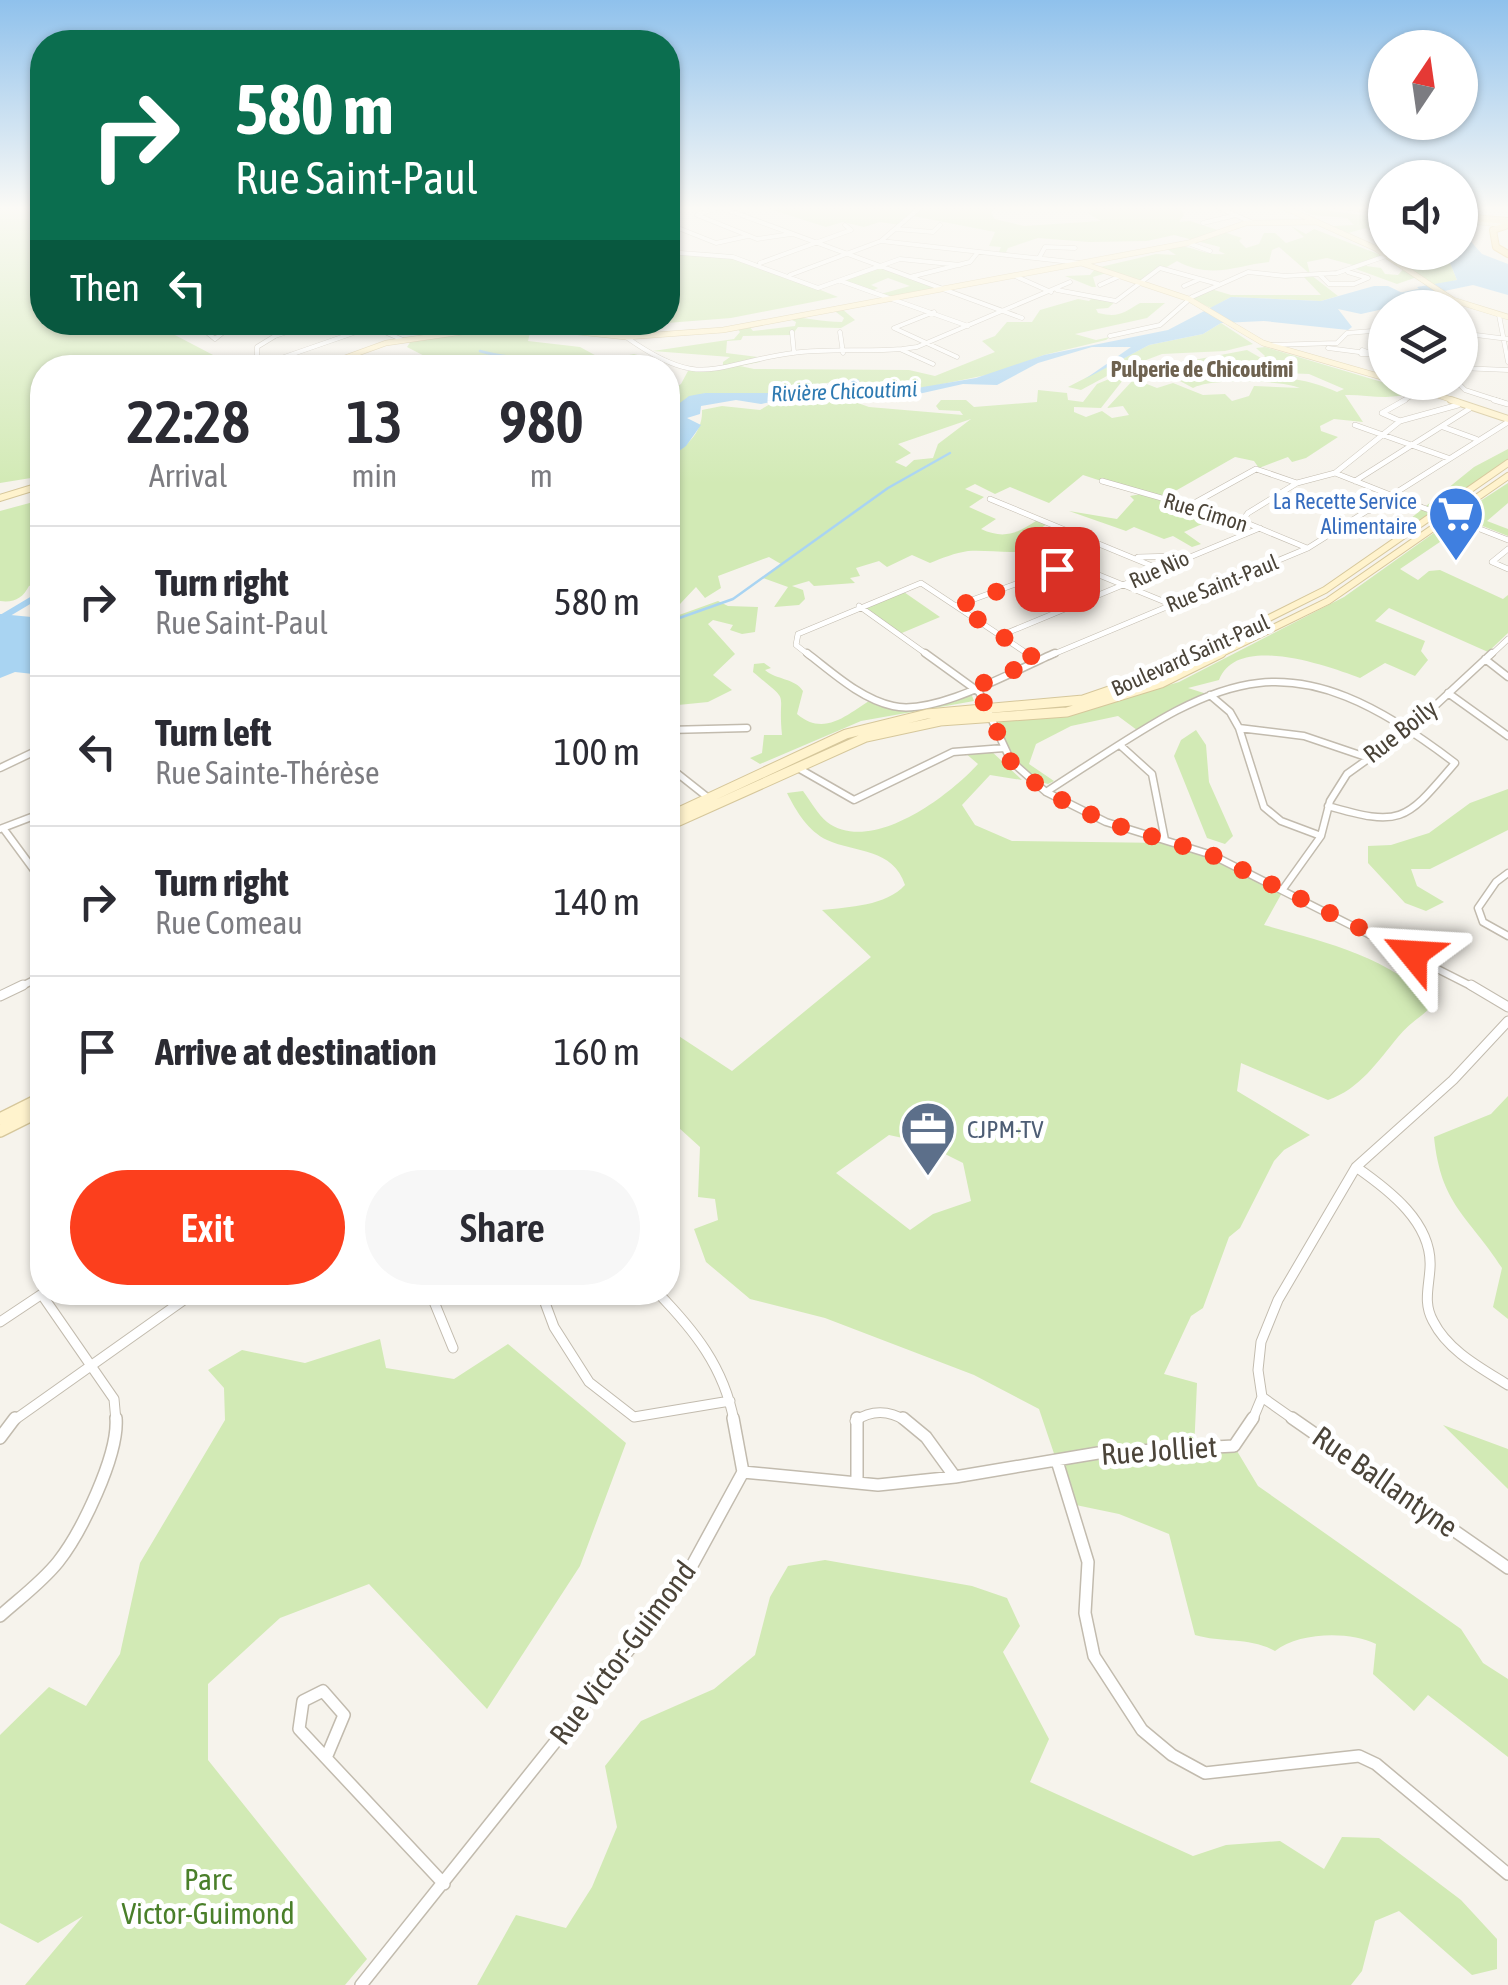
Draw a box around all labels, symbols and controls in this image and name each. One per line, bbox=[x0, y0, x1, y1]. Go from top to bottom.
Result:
north arrow bbox=[1368, 30, 1478, 140]
map controls bbox=[1368, 30, 1478, 400]
text: 580 m bbox=[235, 69, 394, 149]
icon: right bbox=[70, 70, 200, 200]
text: Rue Saint-Paul bbox=[235, 152, 478, 204]
button: sound bbox=[1368, 160, 1478, 270]
icon: left bbox=[160, 260, 215, 315]
text: Then bbox=[70, 266, 140, 309]
button: layers bbox=[1368, 290, 1478, 400]
district label: Pulperie de Chicoutimi bbox=[1111, 356, 1293, 382]
water label: Rivière Chicoutimi bbox=[771, 375, 917, 407]
text: 22:28 bbox=[126, 387, 250, 456]
text: 13 bbox=[346, 387, 403, 456]
text: 980 bbox=[499, 387, 584, 456]
text: Arrival bbox=[149, 457, 227, 494]
text: min bbox=[351, 457, 397, 494]
text: m bbox=[530, 457, 553, 494]
supermarket icon: La Recette Service Alimentaire bbox=[1426, 484, 1486, 563]
street label: Rue Cimon bbox=[1161, 487, 1251, 537]
place label: La Recette Service Alimentaire bbox=[1273, 488, 1417, 539]
pin bbox=[1015, 527, 1100, 612]
icon: arrive bbox=[1030, 542, 1085, 597]
street label: Rue Nio bbox=[1125, 544, 1193, 594]
street label: Rue Saint-Paul bbox=[1162, 549, 1282, 617]
text: Turn right bbox=[155, 561, 289, 604]
icon: right bbox=[70, 574, 125, 629]
text: 580 m bbox=[554, 580, 640, 623]
text: Rue Saint-Paul bbox=[155, 604, 328, 641]
street label: Boulevard Saint-Paul bbox=[1107, 609, 1273, 701]
street label: Rue Boily bbox=[1358, 694, 1442, 768]
text: Turn left bbox=[155, 711, 271, 754]
icon: left bbox=[70, 724, 125, 779]
text: 100 m bbox=[554, 730, 640, 773]
text: Rue Sainte-Thérèse bbox=[155, 754, 380, 791]
text: Turn right bbox=[155, 861, 289, 904]
icon: right bbox=[70, 874, 125, 929]
text: 140 m bbox=[554, 880, 640, 923]
position arrow bbox=[1361, 902, 1465, 1006]
text: Rue Comeau bbox=[155, 904, 303, 941]
icon: arrive bbox=[70, 1024, 125, 1079]
text: Arrive at destination bbox=[155, 1030, 437, 1073]
text: 160 m bbox=[554, 1030, 640, 1073]
office icon: CJPM-TV bbox=[898, 1099, 958, 1178]
place label: CJPM-TV bbox=[967, 1115, 1044, 1143]
button: Exit bbox=[70, 1170, 345, 1285]
button: Share bbox=[365, 1170, 640, 1285]
street label: Rue Ballantyne bbox=[1307, 1419, 1465, 1544]
street label: Rue Jolliet bbox=[1100, 1429, 1218, 1471]
street label: Rue Victor-Guimond bbox=[542, 1554, 702, 1751]
park label: Parc Victor-Guimond bbox=[121, 1862, 295, 1930]

